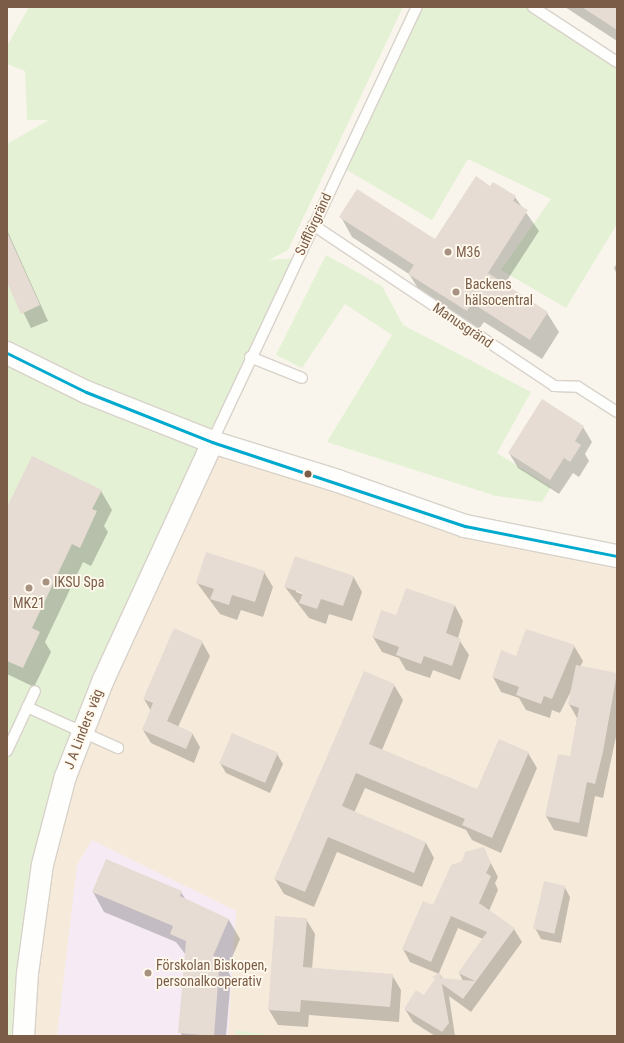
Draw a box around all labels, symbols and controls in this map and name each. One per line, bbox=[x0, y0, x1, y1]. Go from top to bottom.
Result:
street label: Sufflörgränd bbox=[291, 190, 335, 258]
place label: M36 bbox=[456, 244, 480, 260]
marker: M36 bbox=[443, 247, 453, 257]
place label: Backens hälsocentral bbox=[465, 276, 533, 308]
marker: Backens hälsocentral bbox=[450, 286, 462, 298]
street label: Manusgränd bbox=[430, 299, 496, 351]
unlabelled marker bbox=[303, 469, 313, 479]
place label: IKSU Spa bbox=[54, 574, 104, 590]
marker: IKSU Spa bbox=[41, 577, 51, 587]
marker: MK21 bbox=[24, 583, 34, 593]
place label: MK21 bbox=[13, 595, 45, 611]
street label: J A Linders väg bbox=[60, 686, 106, 772]
place label: Förskolan Biskopen, personalkooperativ bbox=[156, 957, 267, 990]
marker: Förskolan Biskopen, personalkooperativ bbox=[143, 968, 153, 978]

